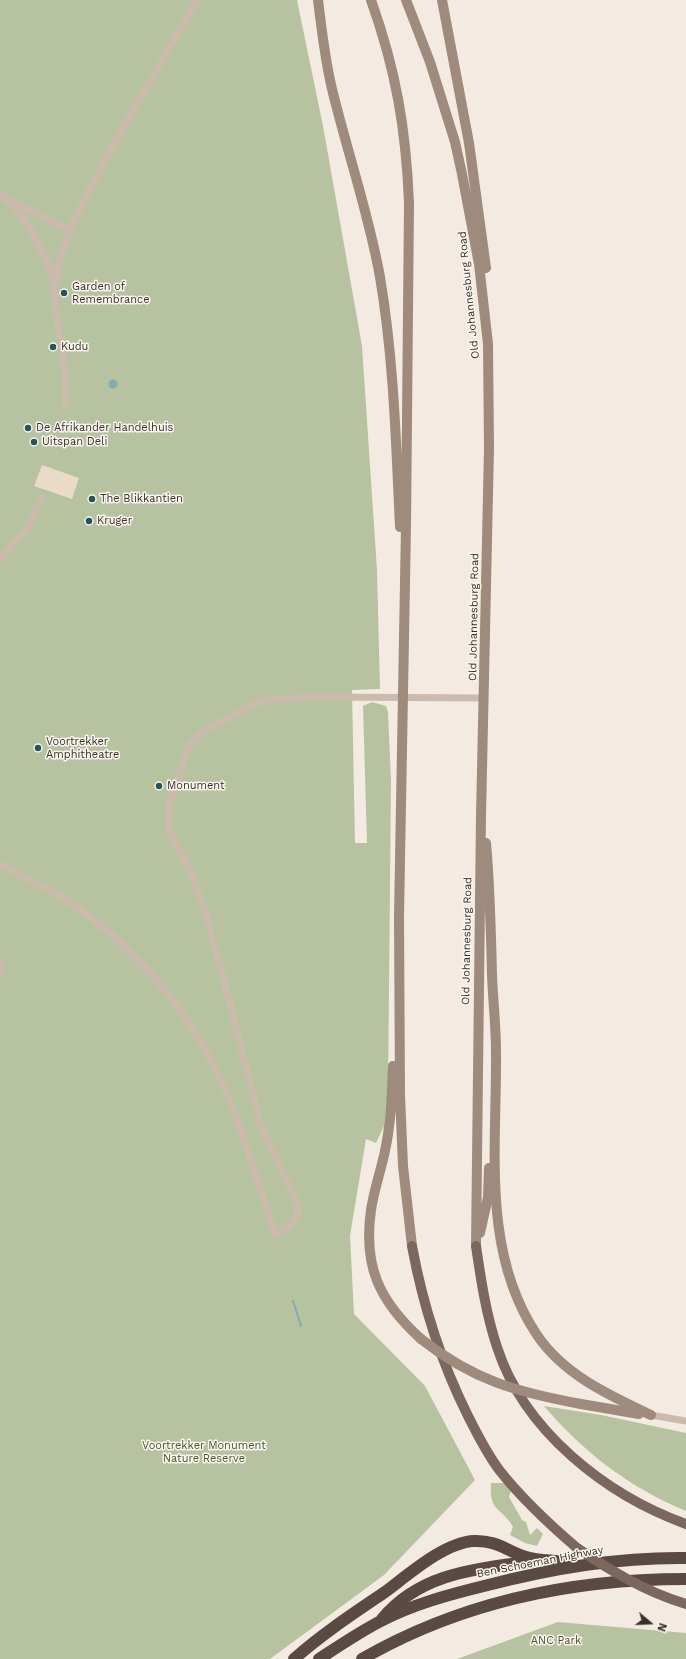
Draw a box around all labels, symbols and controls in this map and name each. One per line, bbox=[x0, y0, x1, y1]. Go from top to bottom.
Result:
street label: Old Johannesburg Road bbox=[456, 231, 482, 359]
place label: Garden of Remembrance bbox=[72, 280, 150, 306]
marker: Garden of Remembrance bbox=[59, 288, 69, 298]
place label: Kudu bbox=[61, 340, 88, 354]
marker: Kudu bbox=[48, 342, 58, 352]
place label: De Afrikander Handelhuis bbox=[36, 421, 173, 435]
marker: De Afrikander Handelhuis bbox=[23, 423, 33, 433]
place label: Uitspan Deli bbox=[42, 435, 107, 449]
marker: Uitspan Deli bbox=[29, 437, 39, 447]
place label: The Blikkantien bbox=[100, 492, 183, 506]
marker: The Blikkantien bbox=[87, 494, 97, 504]
place label: Kruger bbox=[97, 514, 132, 528]
marker: Kruger bbox=[84, 516, 94, 526]
street label: Old Johannesburg Road bbox=[466, 553, 482, 681]
place label: Voortrekker Amphitheatre bbox=[46, 735, 119, 761]
marker: Voortrekker Amphitheatre bbox=[33, 743, 43, 753]
place label: Monument bbox=[167, 779, 225, 793]
marker: Monument bbox=[154, 781, 164, 791]
street label: Old Johannesburg Road bbox=[459, 877, 475, 1005]
park label: Voortrekker Monument Nature Reserve bbox=[142, 1439, 266, 1465]
street label: Ben Schoeman Highway bbox=[476, 1543, 604, 1581]
north arrow bbox=[630, 1603, 670, 1643]
text: N bbox=[654, 1621, 669, 1633]
park label: ANC Park bbox=[531, 1634, 581, 1648]

